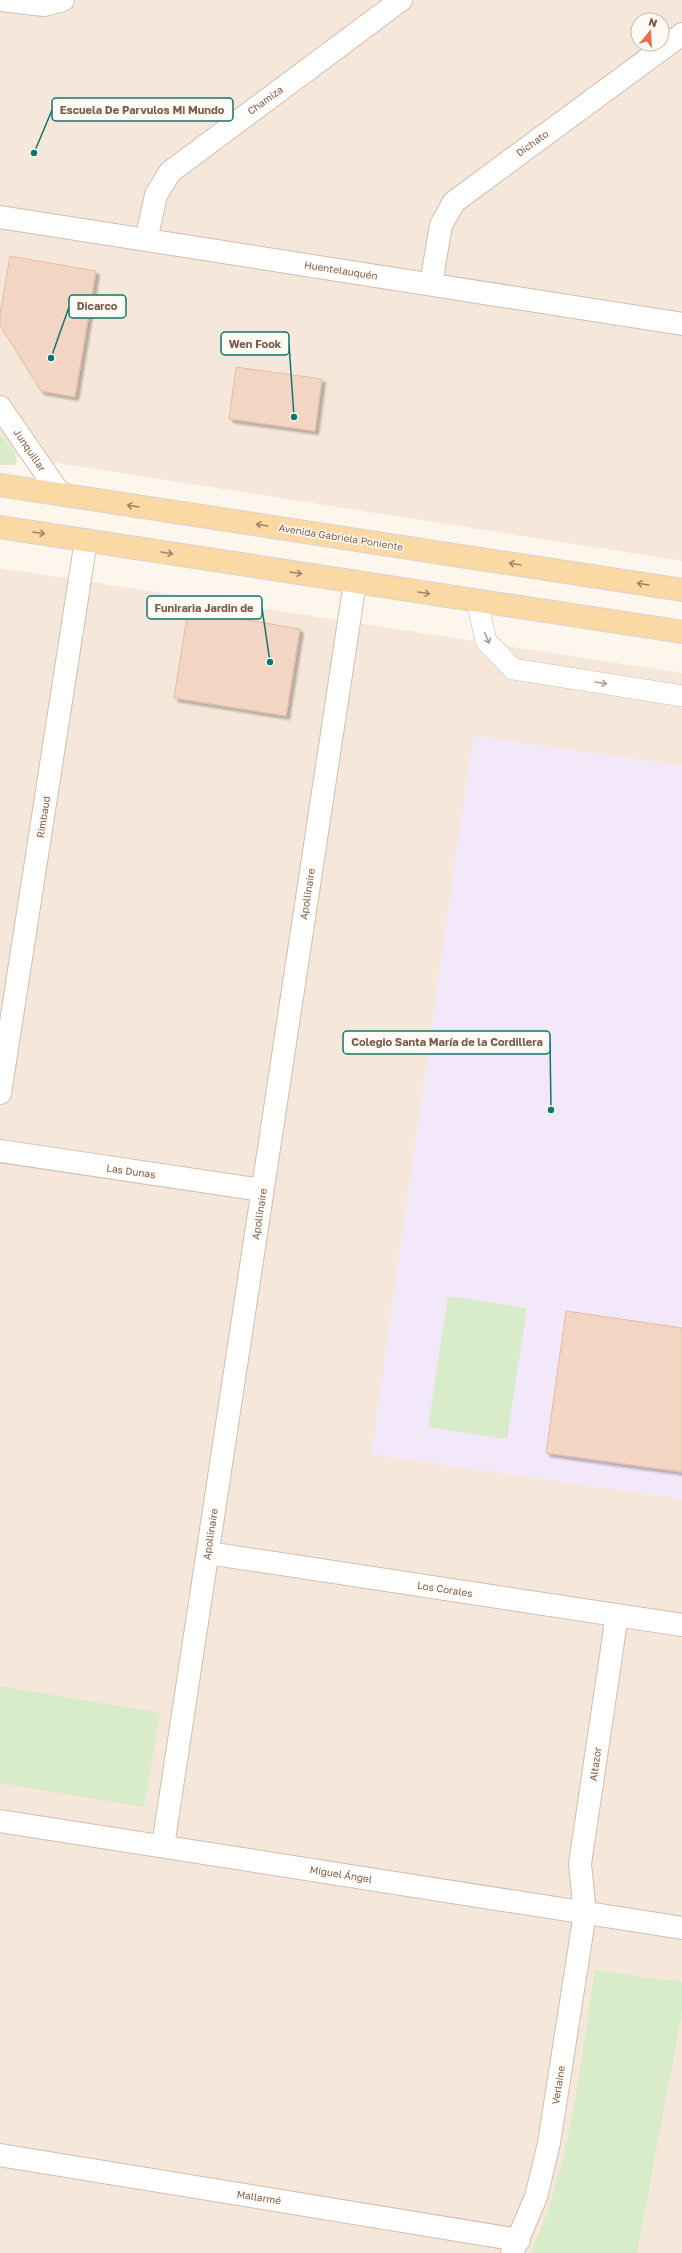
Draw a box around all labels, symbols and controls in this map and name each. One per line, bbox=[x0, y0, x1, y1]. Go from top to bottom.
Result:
north arrow bbox=[630, 12, 670, 52]
text: N bbox=[647, 15, 659, 29]
street label: Chamiza bbox=[245, 83, 285, 117]
callout: Escuela De Parvulos Mi Mundo bbox=[52, 98, 233, 121]
text: Escuela De Parvulos Mi Mundo bbox=[60, 103, 225, 116]
street label: Dichato bbox=[514, 127, 550, 159]
street label: Huentelauquén bbox=[303, 258, 379, 282]
callout: Dicarco bbox=[69, 295, 126, 318]
text: Dicarco bbox=[77, 299, 118, 312]
callout: Wen Fook bbox=[221, 332, 289, 355]
text: Wen Fook bbox=[229, 337, 282, 350]
street label: Junquillar bbox=[11, 427, 49, 474]
one-way arrow bbox=[127, 501, 140, 509]
one-way arrow bbox=[256, 521, 269, 529]
street label: Avenida Gabriela Poniente bbox=[278, 521, 404, 553]
one-way arrow bbox=[32, 529, 45, 537]
one-way arrow bbox=[160, 549, 173, 557]
one-way arrow bbox=[509, 560, 522, 568]
one-way arrow bbox=[289, 569, 302, 577]
one-way arrow bbox=[637, 580, 650, 588]
one-way arrow bbox=[417, 589, 430, 597]
callout: Funiraria Jardin de bbox=[147, 596, 262, 619]
text: Funiraria Jardin de bbox=[155, 601, 254, 614]
one-way arrow bbox=[484, 632, 491, 644]
one-way arrow bbox=[594, 679, 607, 687]
street label: Rimbaud bbox=[34, 795, 52, 839]
street label: Apollinaire bbox=[297, 867, 317, 921]
callout: Colegio Santa María de la Cordillera bbox=[343, 1031, 550, 1054]
text: Colegio Santa María de la Cordillera bbox=[351, 1035, 543, 1048]
street label: Las Dunas bbox=[106, 1162, 156, 1180]
street label: Apollinaire bbox=[249, 1187, 269, 1241]
street label: Apollinaire bbox=[200, 1507, 220, 1561]
street label: Los Corales bbox=[416, 1579, 474, 1599]
street label: Altazor bbox=[587, 1746, 603, 1782]
street label: Miguel Ángel bbox=[309, 1863, 373, 1885]
street label: Verlaine bbox=[549, 2064, 567, 2105]
street label: Mallarmé bbox=[236, 2188, 282, 2206]

